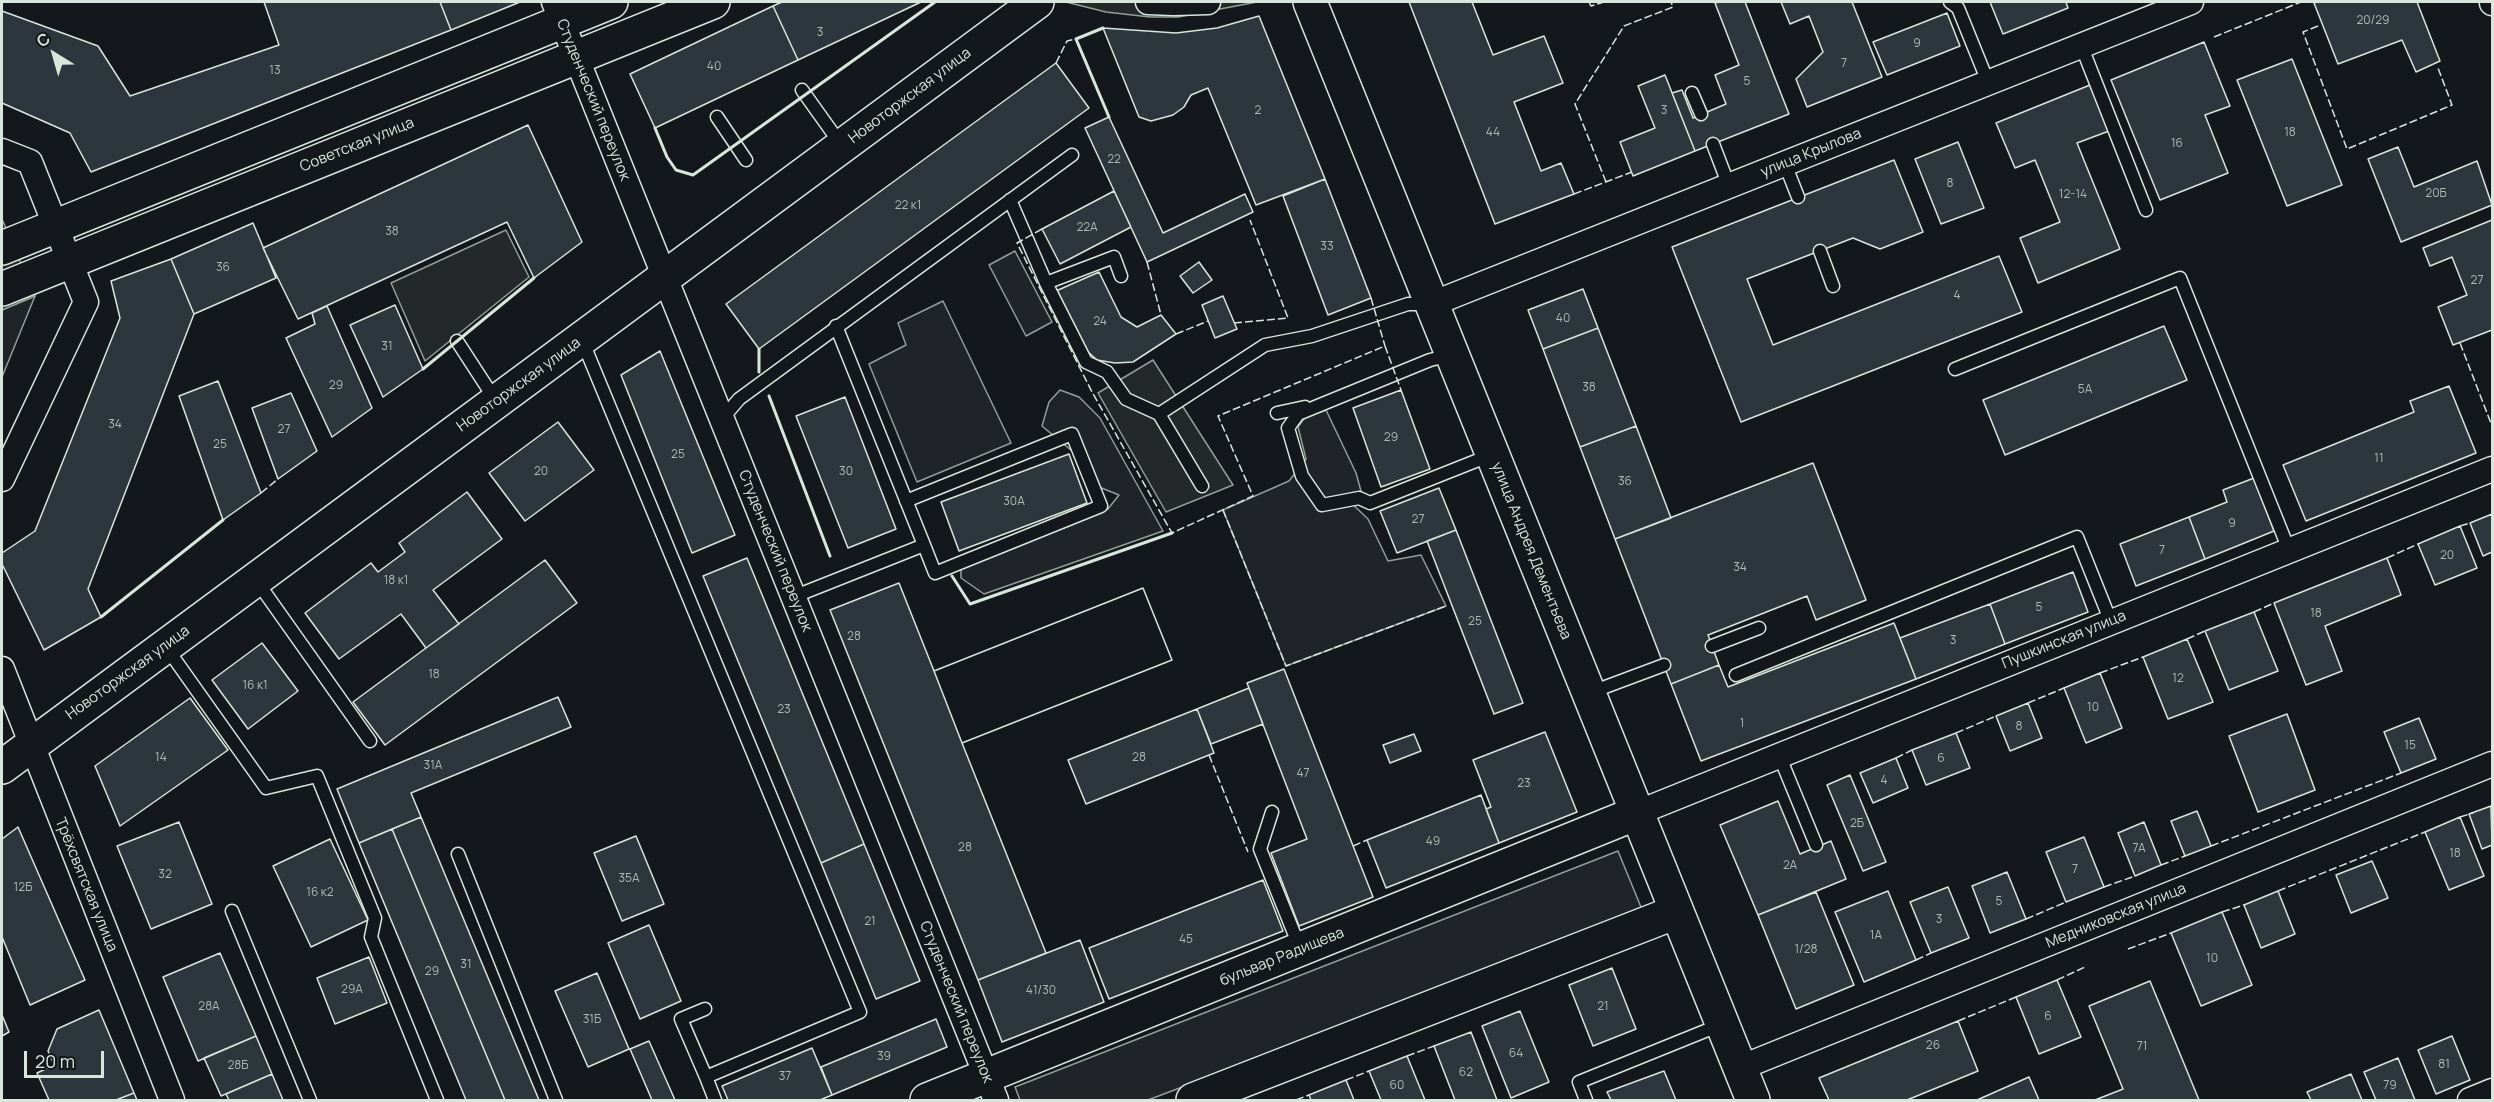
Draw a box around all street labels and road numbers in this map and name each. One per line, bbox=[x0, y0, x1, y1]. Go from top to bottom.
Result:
street label: Студенческий переулок bbox=[552, 17, 634, 183]
street label: Новоторжская улица bbox=[845, 44, 975, 148]
street label: Советская улица bbox=[297, 114, 417, 176]
street label: улица Крылова bbox=[1758, 125, 1864, 181]
street label: Новоторжская улица bbox=[454, 334, 584, 436]
street label: улица Андрея Дементьева bbox=[1487, 460, 1575, 642]
street label: Студенческий переулок bbox=[734, 468, 816, 634]
street label: Пушкинская улица bbox=[1999, 607, 2129, 673]
street label: Новоторжская улица bbox=[63, 622, 193, 724]
street label: Трёхсвятская улица bbox=[51, 815, 121, 955]
street label: Медниковская улица bbox=[2043, 880, 2189, 952]
street label: Студенческий переулок bbox=[915, 919, 997, 1085]
street label: бульвар Радищева bbox=[1217, 924, 1347, 990]

